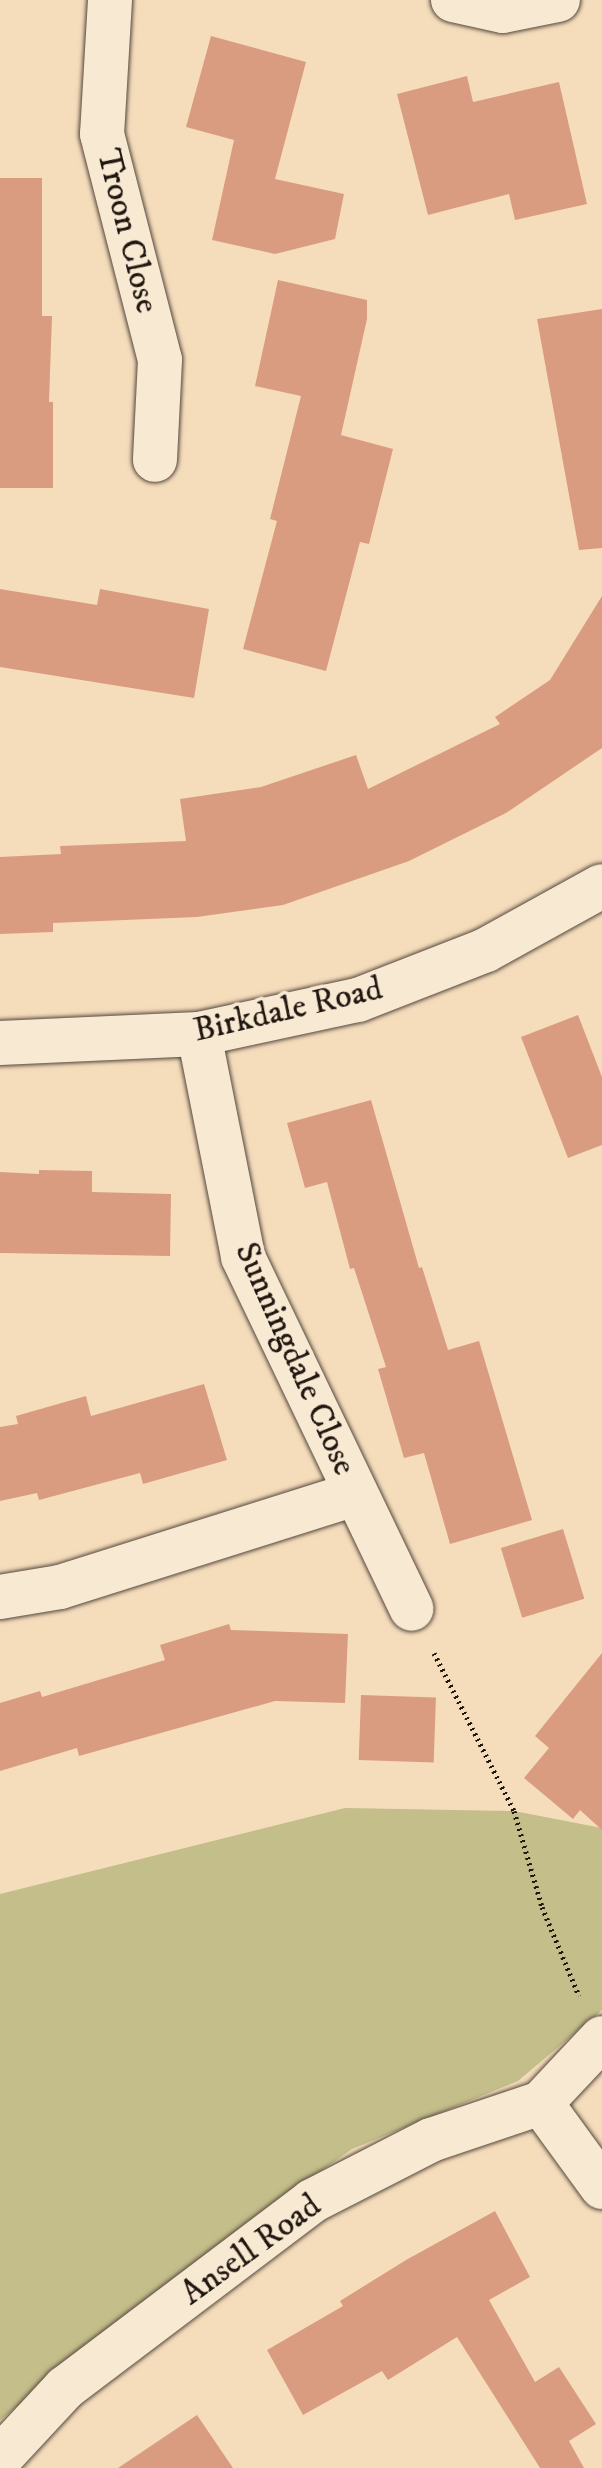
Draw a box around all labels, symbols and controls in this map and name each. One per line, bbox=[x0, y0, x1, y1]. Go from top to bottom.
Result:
street label: Troon Close bbox=[87, 145, 167, 317]
street label: Birkdale Road bbox=[190, 968, 386, 1052]
street label: Sunningdale Close bbox=[225, 1236, 365, 1482]
street label: Ansell Road bbox=[173, 2186, 329, 2314]

